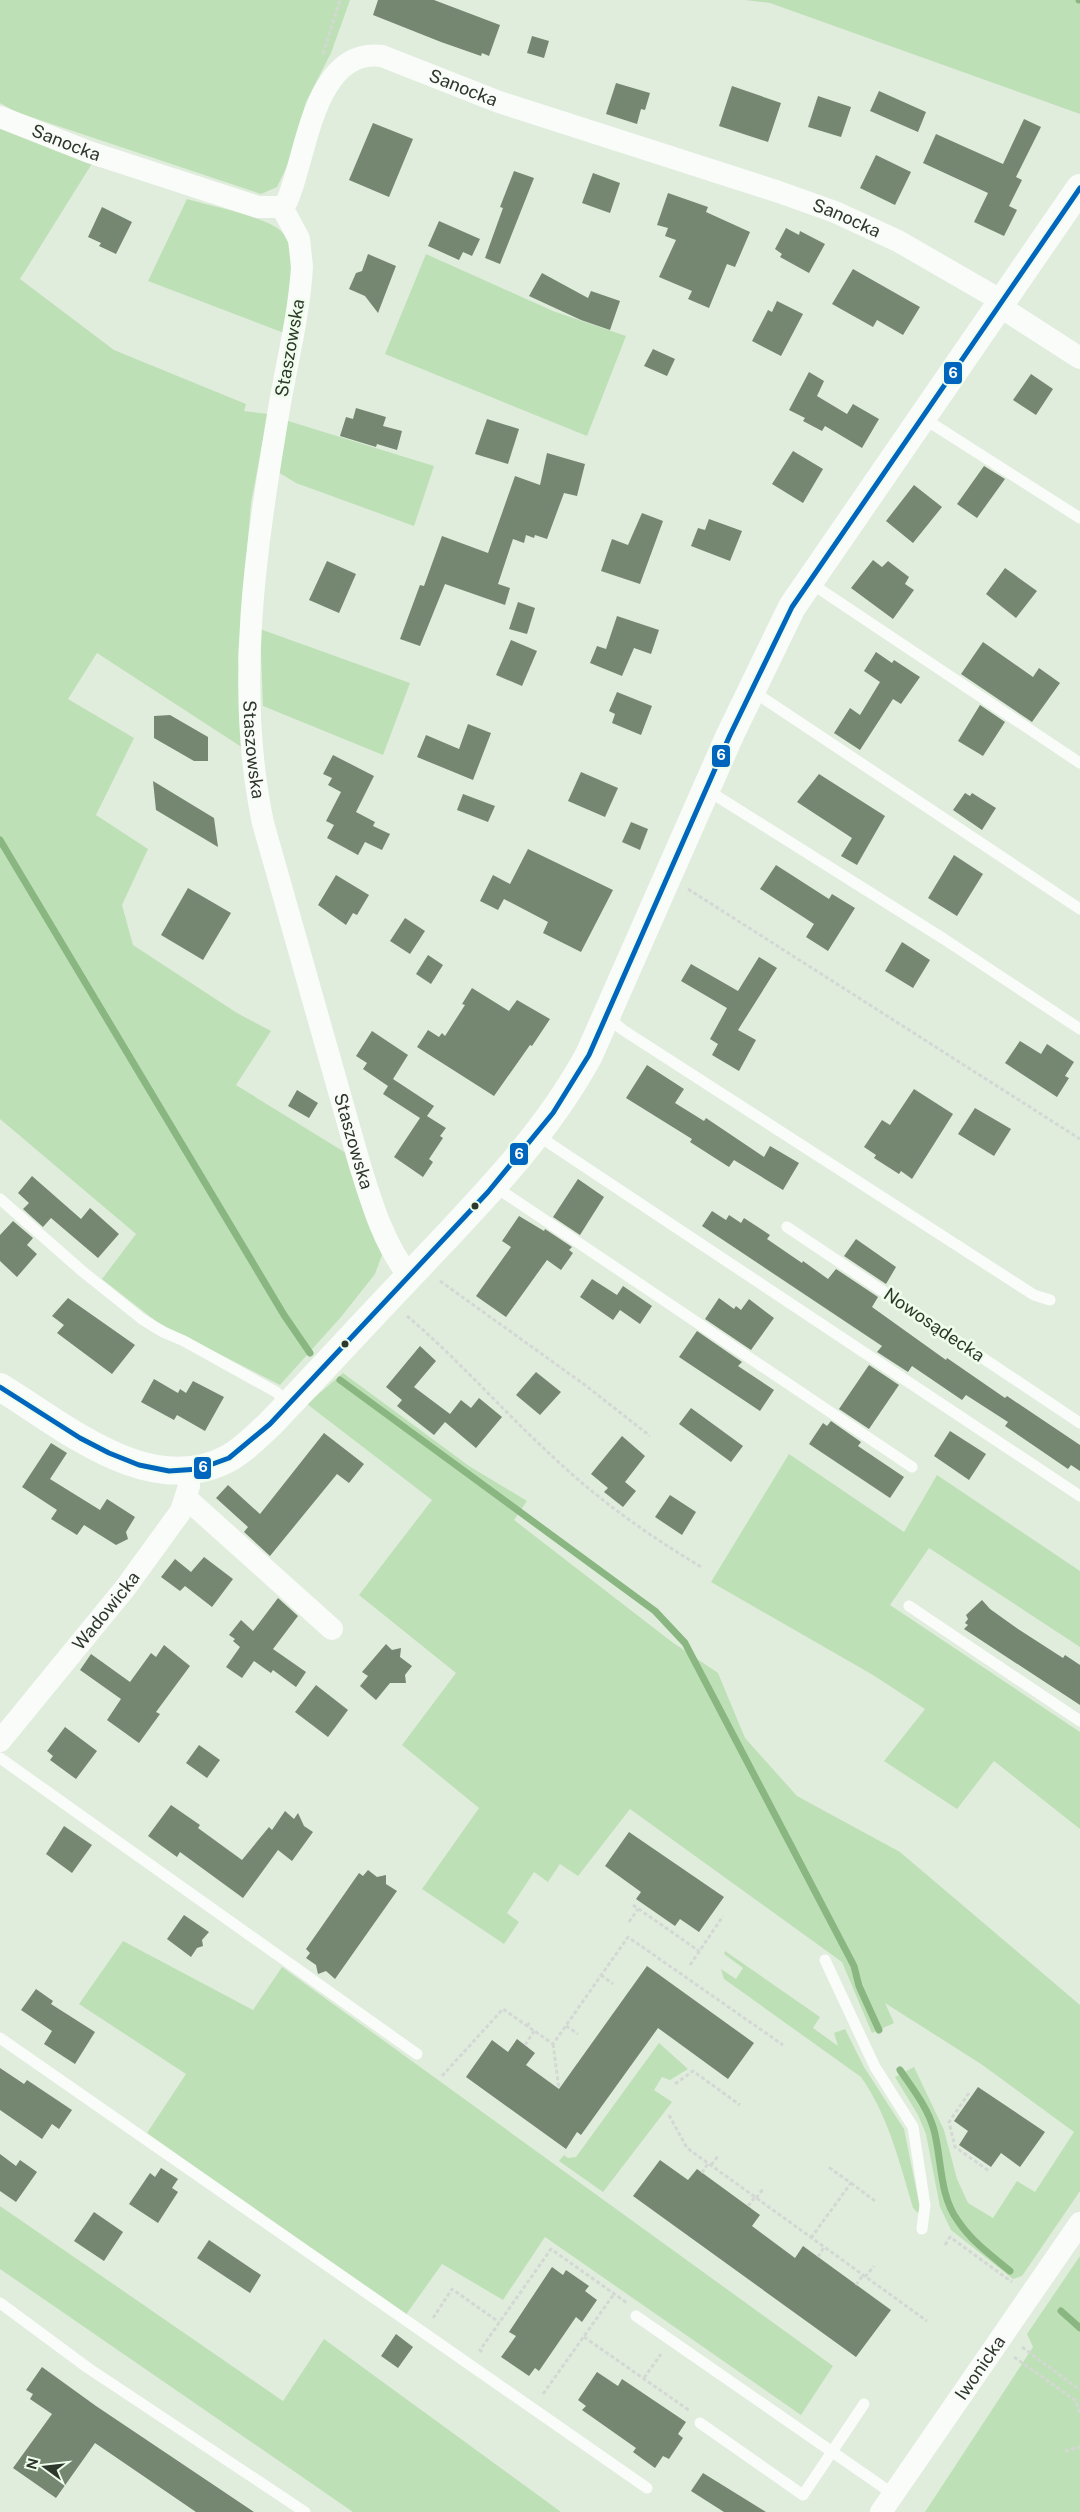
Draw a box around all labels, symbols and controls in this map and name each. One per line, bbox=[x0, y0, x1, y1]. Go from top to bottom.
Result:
street label: Sanocka bbox=[426, 65, 501, 110]
street label: Sanocka bbox=[29, 120, 103, 165]
street label: Sanocka bbox=[810, 194, 884, 242]
street label: Staszowska bbox=[271, 297, 308, 398]
line badge: 6 bbox=[943, 361, 963, 385]
text: 6 bbox=[948, 365, 958, 381]
street label: Staszowska bbox=[239, 700, 269, 800]
line badge: 6 bbox=[711, 744, 731, 768]
text: 6 bbox=[716, 747, 726, 763]
street label: Staszowska bbox=[330, 1091, 378, 1192]
line badge: 6 bbox=[509, 1142, 529, 1166]
text: 6 bbox=[514, 1146, 524, 1162]
unlabelled marker bbox=[470, 1201, 480, 1211]
street label: Nowosądecka bbox=[880, 1283, 989, 1366]
unlabelled marker bbox=[340, 1339, 350, 1349]
line badge: 6 bbox=[193, 1456, 212, 1480]
text: 6 bbox=[198, 1459, 208, 1475]
street label: Wadowicka bbox=[68, 1567, 144, 1654]
street label: Iwonicka bbox=[950, 2331, 1009, 2404]
north arrow bbox=[20, 2442, 70, 2492]
text: N bbox=[23, 2456, 42, 2471]

